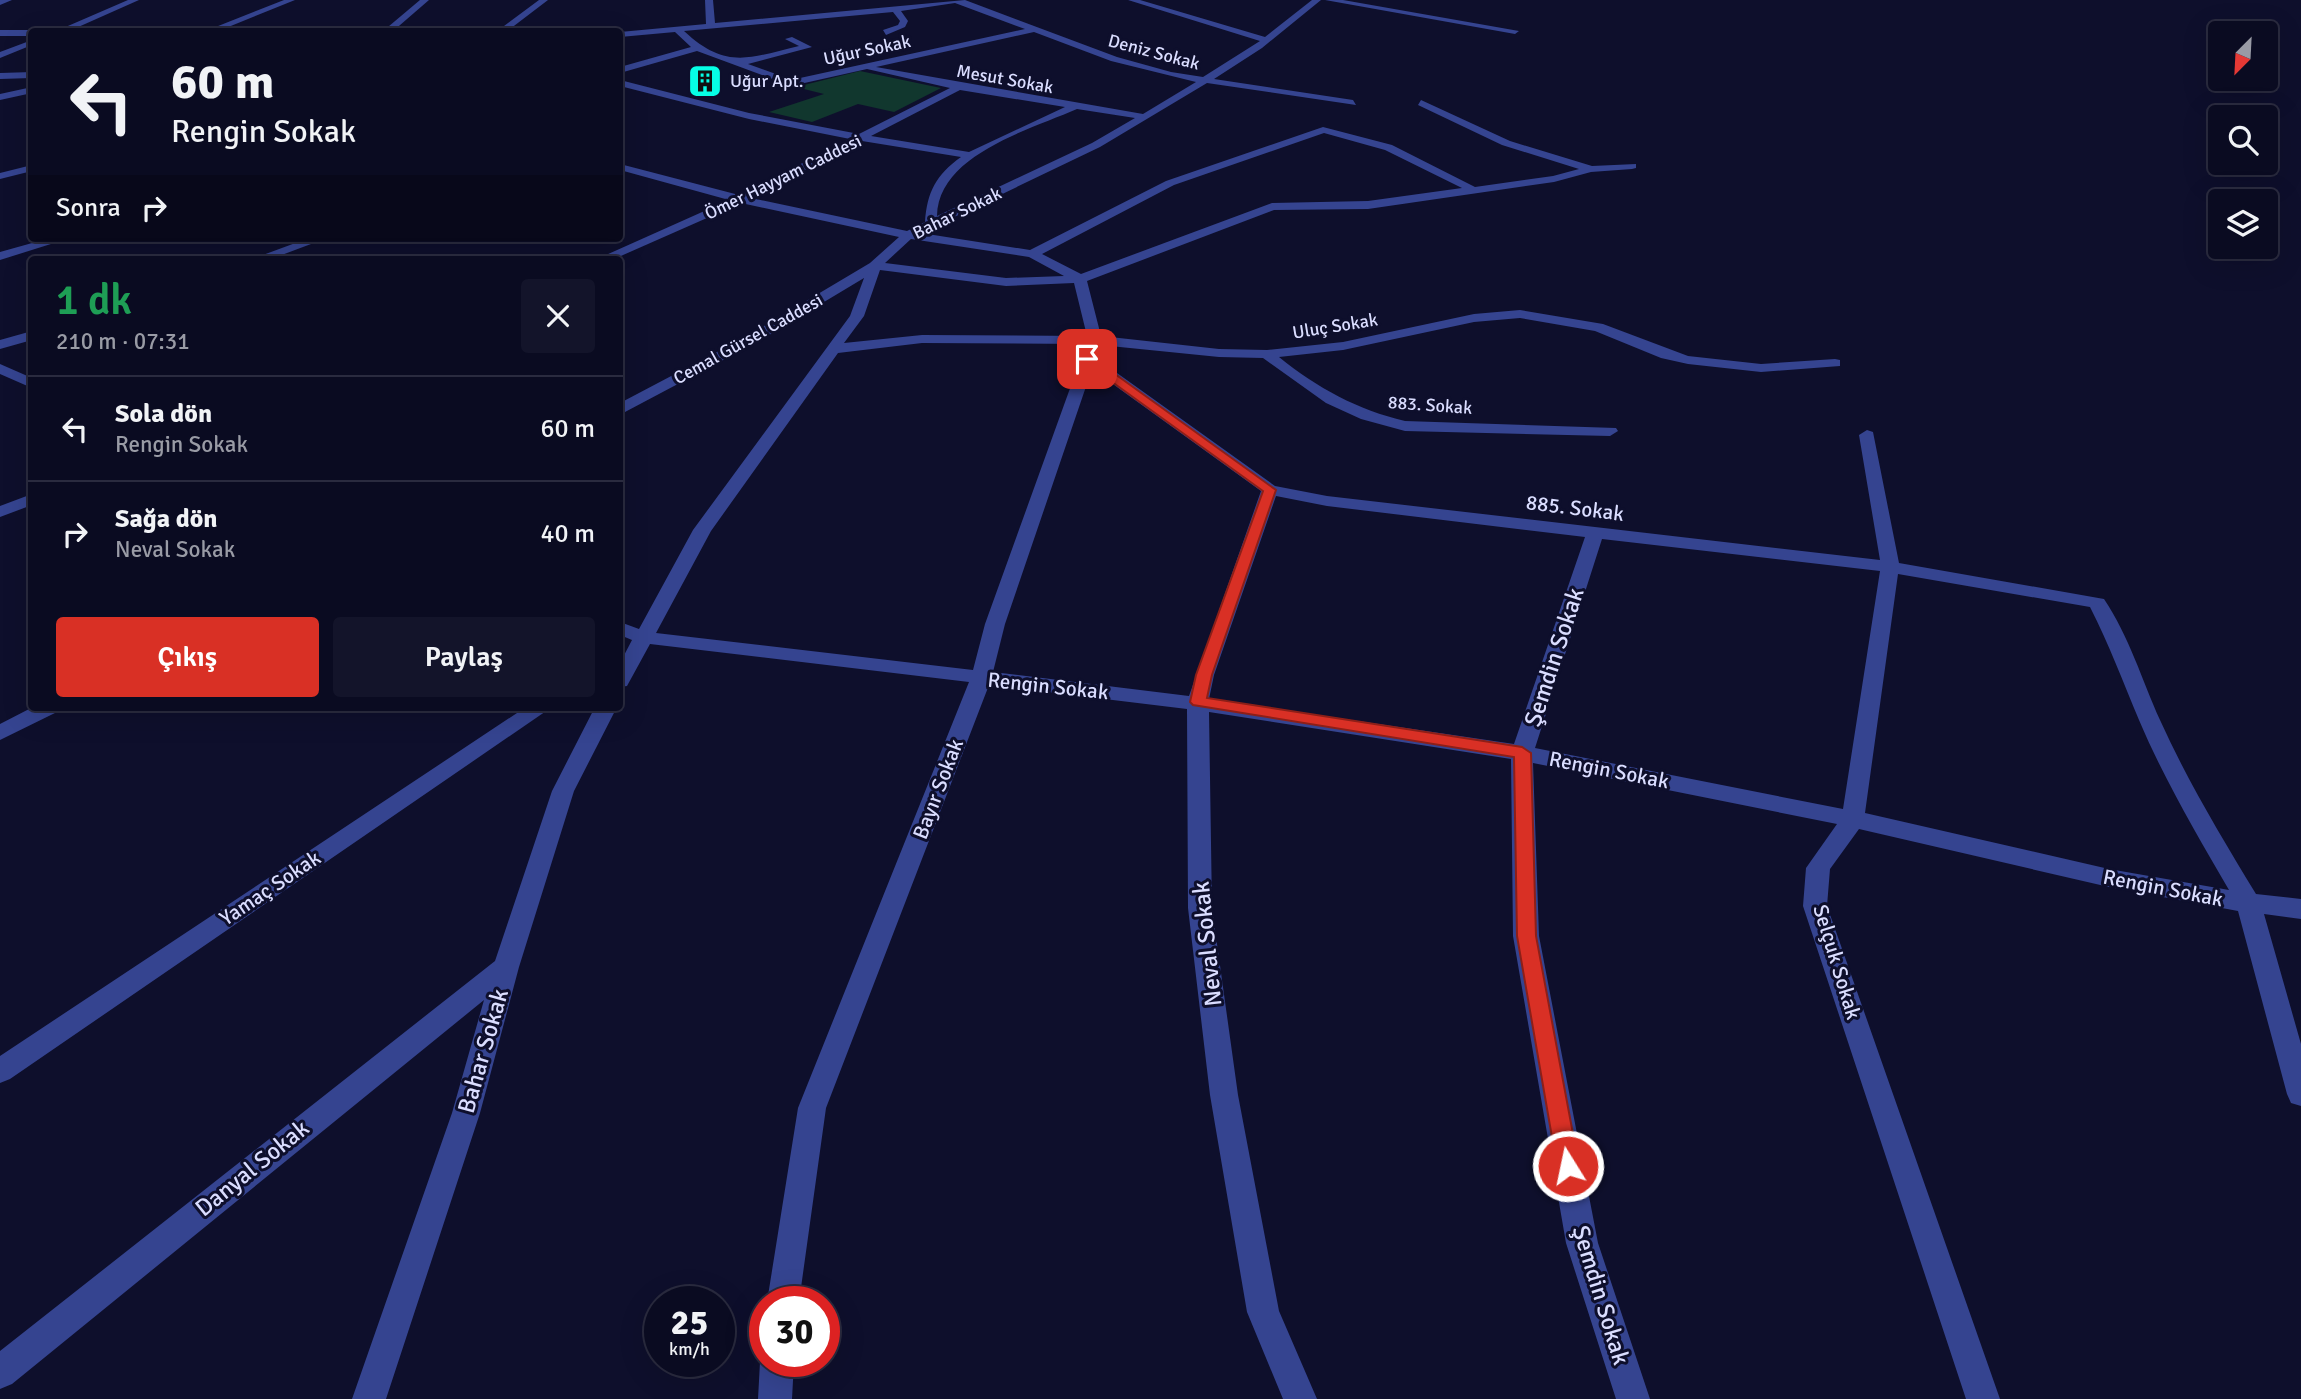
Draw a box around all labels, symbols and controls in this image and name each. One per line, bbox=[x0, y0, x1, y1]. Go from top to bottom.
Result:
north arrow bbox=[2208, 21, 2278, 91]
map controls bbox=[2208, 21, 2278, 259]
street label: Deniz Sokak bbox=[1106, 29, 1202, 75]
street label: Uğur Sokak bbox=[821, 30, 913, 70]
text: 60 m bbox=[171, 52, 274, 112]
icon: left bbox=[56, 56, 147, 147]
street label: Mesut Sokak bbox=[955, 60, 1055, 98]
building icon: Uğur Apt. bbox=[686, 62, 724, 100]
place label: Uğur Apt. bbox=[730, 70, 804, 92]
button: search bbox=[2208, 105, 2278, 175]
text: Rengin Sokak bbox=[171, 112, 356, 151]
street label: Ömer Hayyam Caddesi bbox=[701, 129, 865, 225]
street label: Bahar Sokak bbox=[909, 182, 1005, 244]
icon: right bbox=[135, 189, 173, 227]
button: layers bbox=[2208, 189, 2278, 259]
text: Sonra bbox=[56, 192, 121, 224]
text: 1 dk bbox=[56, 275, 132, 326]
button: close bbox=[521, 279, 595, 353]
street label: Cemal Gürsel Caddesi bbox=[669, 289, 827, 389]
street label: Uluç Sokak bbox=[1291, 308, 1379, 344]
text: 210 m · 07:31 bbox=[56, 327, 190, 356]
pin bbox=[1057, 329, 1117, 389]
icon: arrive bbox=[1068, 340, 1106, 378]
street label: 883. Sokak bbox=[1387, 391, 1473, 419]
text: Sola dön bbox=[115, 398, 212, 430]
icon: left bbox=[56, 410, 94, 448]
text: 60 m bbox=[540, 413, 595, 445]
text: Rengin Sokak bbox=[115, 430, 248, 459]
street label: 885. Sokak bbox=[1525, 489, 1626, 527]
text: Sağa dön bbox=[115, 503, 218, 535]
icon: right bbox=[56, 515, 94, 553]
text: 40 m bbox=[540, 518, 595, 550]
text: Neval Sokak bbox=[115, 535, 235, 564]
street label: Şemdin Sokak bbox=[1517, 584, 1591, 730]
button: Çıkış bbox=[56, 617, 319, 697]
button: Paylaş bbox=[333, 617, 595, 697]
street label: Rengin Sokak bbox=[986, 667, 1110, 705]
street label: Bayır Sokak bbox=[907, 735, 969, 843]
street label: Rengin Sokak bbox=[1547, 746, 1672, 794]
street label: Yamaç Sokak bbox=[214, 844, 326, 931]
street label: Rengin Sokak bbox=[2101, 864, 2226, 912]
street label: Neval Sokak bbox=[1186, 880, 1228, 1008]
street label: Selçuk Sokak bbox=[1807, 901, 1867, 1023]
street label: Bahar Sokak bbox=[451, 985, 515, 1117]
street label: Danyal Sokak bbox=[189, 1113, 315, 1223]
position arrow bbox=[1531, 1129, 1605, 1203]
street label: Şemdin Sokak bbox=[1566, 1222, 1636, 1368]
speed limit sign: 30 bbox=[749, 1286, 840, 1377]
text: 25 bbox=[671, 1301, 708, 1344]
text: km/h bbox=[669, 1338, 710, 1360]

